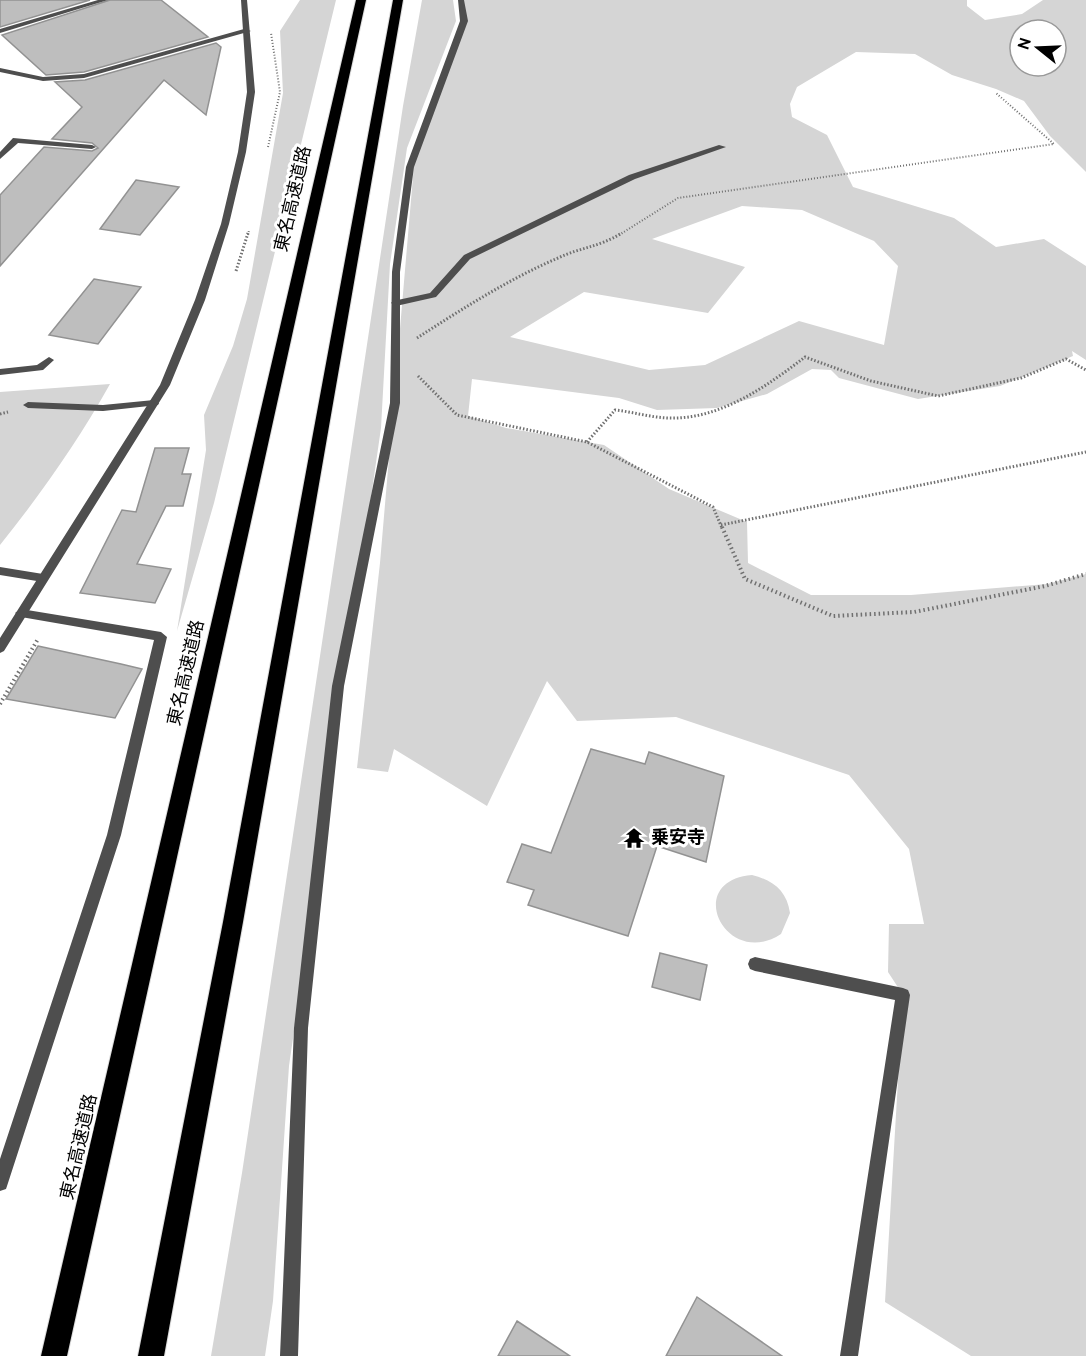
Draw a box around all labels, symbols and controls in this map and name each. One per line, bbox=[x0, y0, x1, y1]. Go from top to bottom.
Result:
north arrow bbox=[1008, 18, 1068, 78]
text: N bbox=[1014, 35, 1037, 53]
street label: 東名高速道路 bbox=[271, 144, 317, 254]
street label: 東名高速道路 bbox=[164, 618, 210, 728]
temple icon: 乗安寺 bbox=[622, 826, 646, 850]
place label: 乗安寺 bbox=[651, 827, 705, 850]
street label: 東名高速道路 bbox=[57, 1092, 103, 1202]

